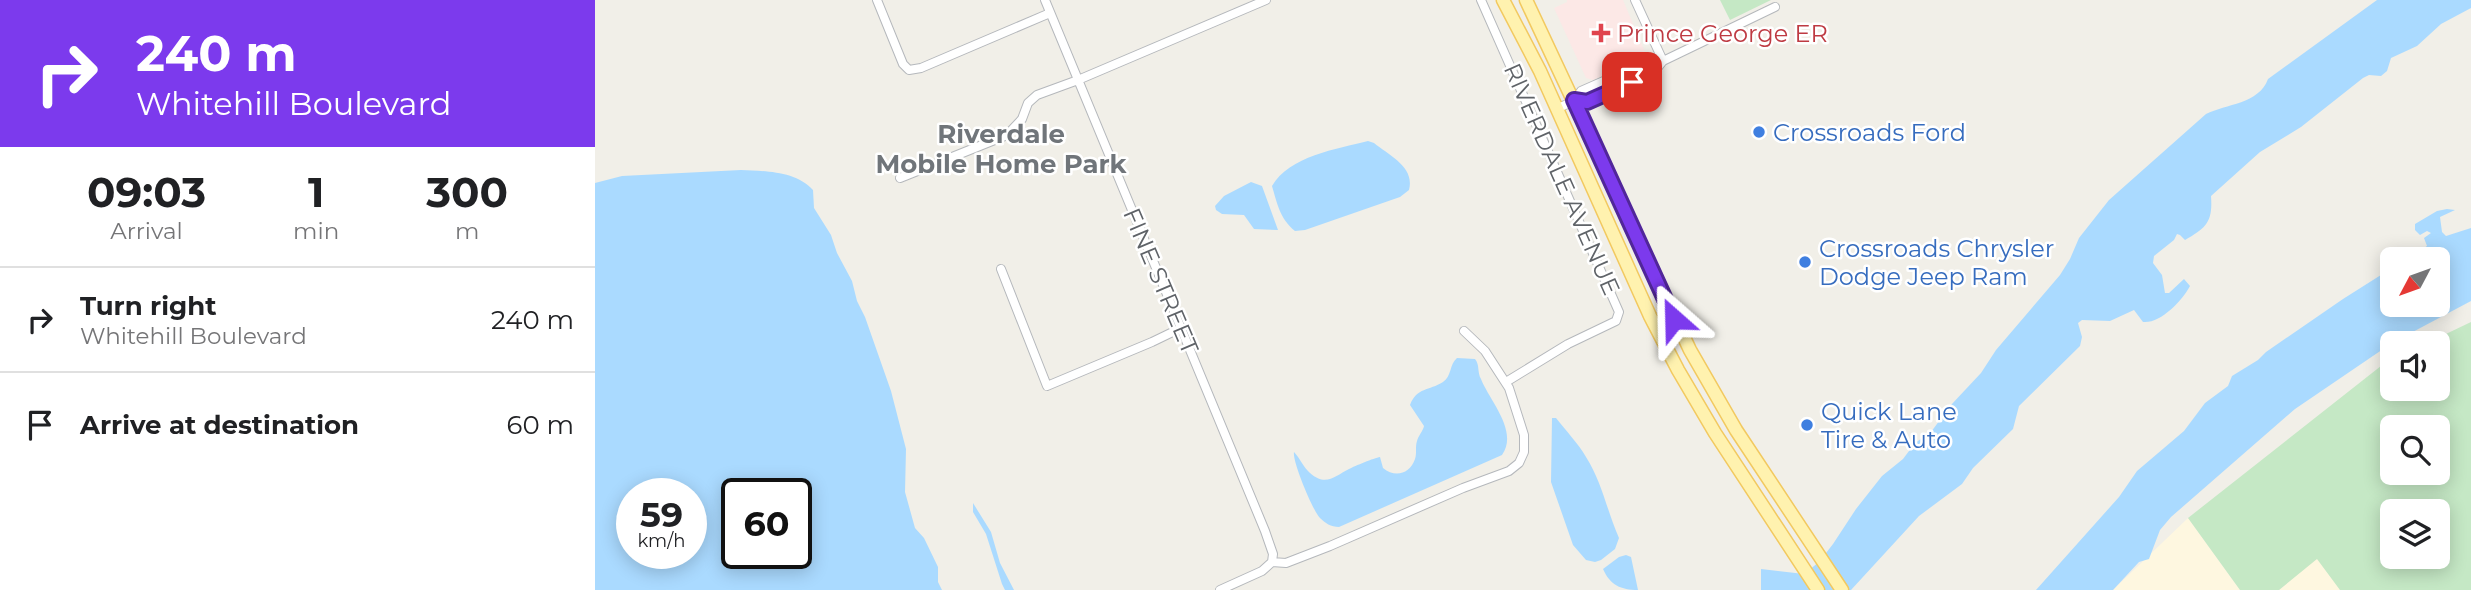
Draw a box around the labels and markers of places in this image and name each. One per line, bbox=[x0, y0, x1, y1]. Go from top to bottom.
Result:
place label: Prince George ER bbox=[1617, 19, 1828, 48]
marker: Prince George ER bbox=[1591, 23, 1611, 43]
pin bbox=[1602, 52, 1662, 112]
place label: Crossroads Ford bbox=[1773, 118, 1966, 147]
marker: Crossroads Ford bbox=[1751, 124, 1767, 140]
place label: Crossroads Chrysler Dodge Jeep Ram bbox=[1819, 234, 2054, 291]
marker: Crossroads Chrysler Dodge Jeep Ram bbox=[1797, 254, 1813, 270]
place label: Quick Lane Tire & Auto bbox=[1821, 397, 1957, 454]
marker: Quick Lane Tire & Auto bbox=[1799, 417, 1815, 433]

